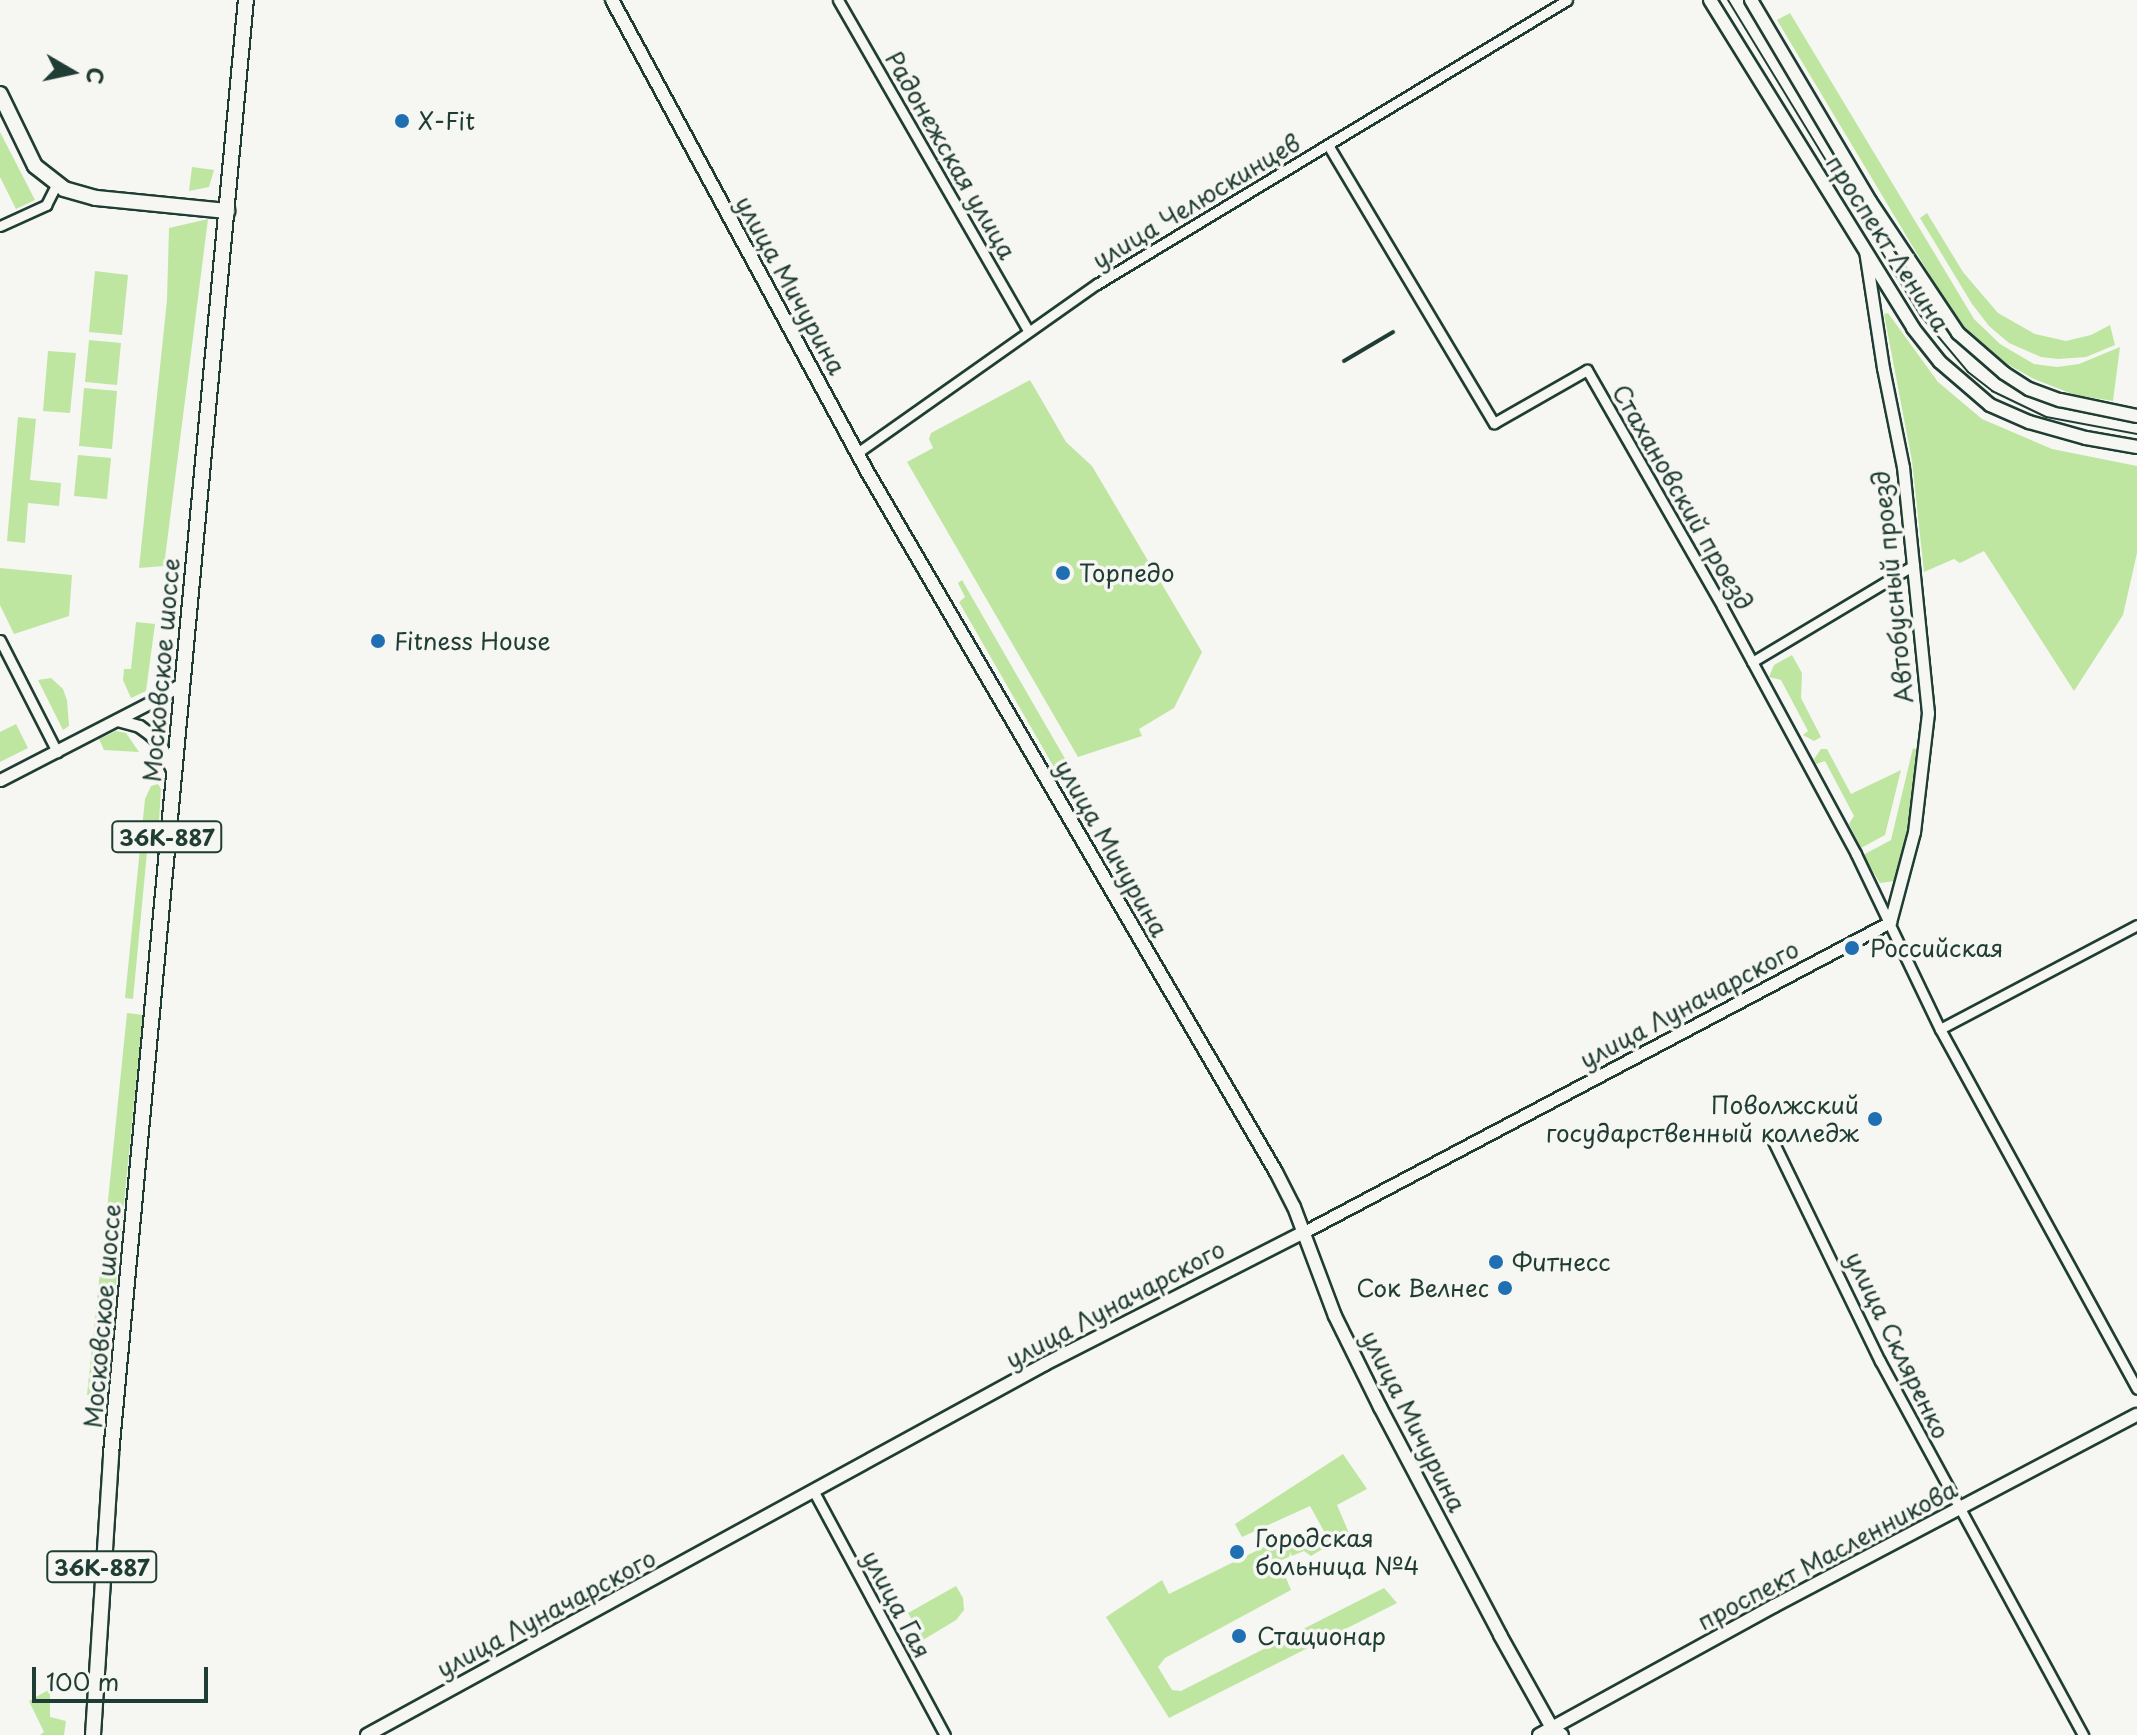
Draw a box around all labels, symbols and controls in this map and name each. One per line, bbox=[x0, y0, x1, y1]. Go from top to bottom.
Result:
north arrow bbox=[32, 32, 112, 112]
street label: Радонежская улица bbox=[879, 45, 1023, 265]
text: С bbox=[79, 65, 114, 87]
place label: X-Fit bbox=[418, 107, 475, 135]
marker: X-Fit bbox=[393, 112, 411, 130]
street label: улица Челюскинцев bbox=[1086, 127, 1306, 275]
street label: проспект Ленина bbox=[1820, 149, 1956, 337]
street label: улица Мичурина bbox=[730, 190, 852, 380]
street label: Стахановский проезд bbox=[1607, 379, 1759, 615]
street label: Автобусный проезд bbox=[1865, 469, 1919, 705]
street label: Московское шоссе bbox=[137, 557, 185, 783]
place label: Торпедо bbox=[1079, 559, 1175, 587]
marker: Торпедо bbox=[1054, 564, 1072, 582]
place label: Fitness House bbox=[394, 627, 551, 655]
marker: Fitness House bbox=[369, 632, 387, 650]
street label: улица Мичурина bbox=[1049, 754, 1175, 942]
road number: 36К-887 bbox=[111, 819, 223, 855]
street label: улица Луначарского bbox=[1574, 934, 1804, 1074]
place label: Российская bbox=[1870, 934, 2003, 962]
marker: Российская bbox=[1841, 937, 1863, 959]
place label: Поволжский государственный колледж bbox=[1546, 1091, 1859, 1147]
marker: Поволжский государственный колледж bbox=[1866, 1110, 1884, 1128]
street label: Московское шоссе bbox=[78, 1203, 126, 1429]
street label: улица Луначарского bbox=[1000, 1234, 1230, 1374]
street label: улица Скляренко bbox=[1840, 1246, 1956, 1444]
place label: Фитнесс bbox=[1512, 1248, 1611, 1276]
marker: Фитнесс bbox=[1487, 1253, 1505, 1271]
place label: Сок Велнес bbox=[1355, 1274, 1489, 1302]
marker: Сок Велнес bbox=[1496, 1279, 1514, 1297]
street label: улица Мичурина bbox=[1355, 1325, 1473, 1517]
street label: проспект Масленникова bbox=[1692, 1474, 1962, 1636]
place label: Городская больница №4 bbox=[1255, 1524, 1420, 1580]
marker: Городская больница №4 bbox=[1226, 1541, 1248, 1563]
street label: улица Луначарского bbox=[431, 1543, 661, 1683]
street label: улица Гая bbox=[857, 1545, 937, 1663]
road number: 36К-887 bbox=[46, 1549, 158, 1585]
place label: Стационар bbox=[1257, 1622, 1386, 1650]
marker: Стационар bbox=[1228, 1625, 1250, 1647]
scale bar bbox=[36, 1651, 212, 1701]
text: 100 m bbox=[46, 1663, 119, 1699]

